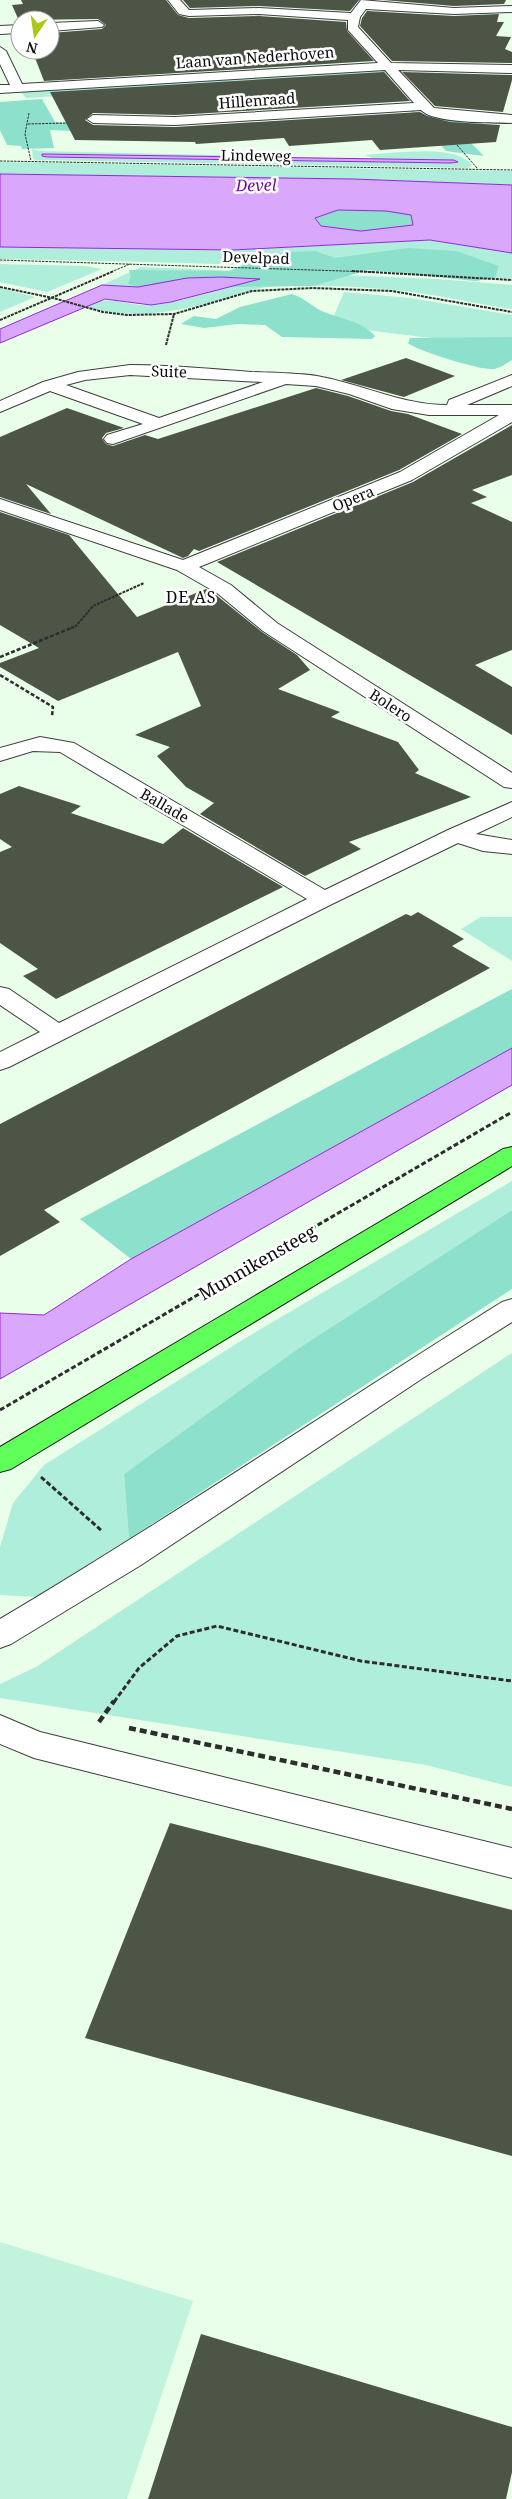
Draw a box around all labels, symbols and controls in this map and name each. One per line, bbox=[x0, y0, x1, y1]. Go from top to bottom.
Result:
north arrow bbox=[10, 10, 60, 60]
text: N bbox=[24, 38, 39, 59]
street label: Laan van Nederhoven bbox=[175, 41, 335, 73]
street label: Hillenraad bbox=[218, 87, 296, 113]
street label: Lindeweg bbox=[221, 144, 291, 166]
water label: Devel bbox=[234, 174, 277, 196]
street label: Develpad bbox=[222, 246, 290, 268]
street label: Suite bbox=[151, 360, 187, 382]
street label: Opera bbox=[329, 481, 377, 515]
district label: DE AS bbox=[166, 586, 216, 608]
street label: Bolero bbox=[366, 684, 416, 726]
street label: Ballade bbox=[137, 783, 193, 827]
street label: Munnikensteeg bbox=[194, 1218, 320, 1305]

